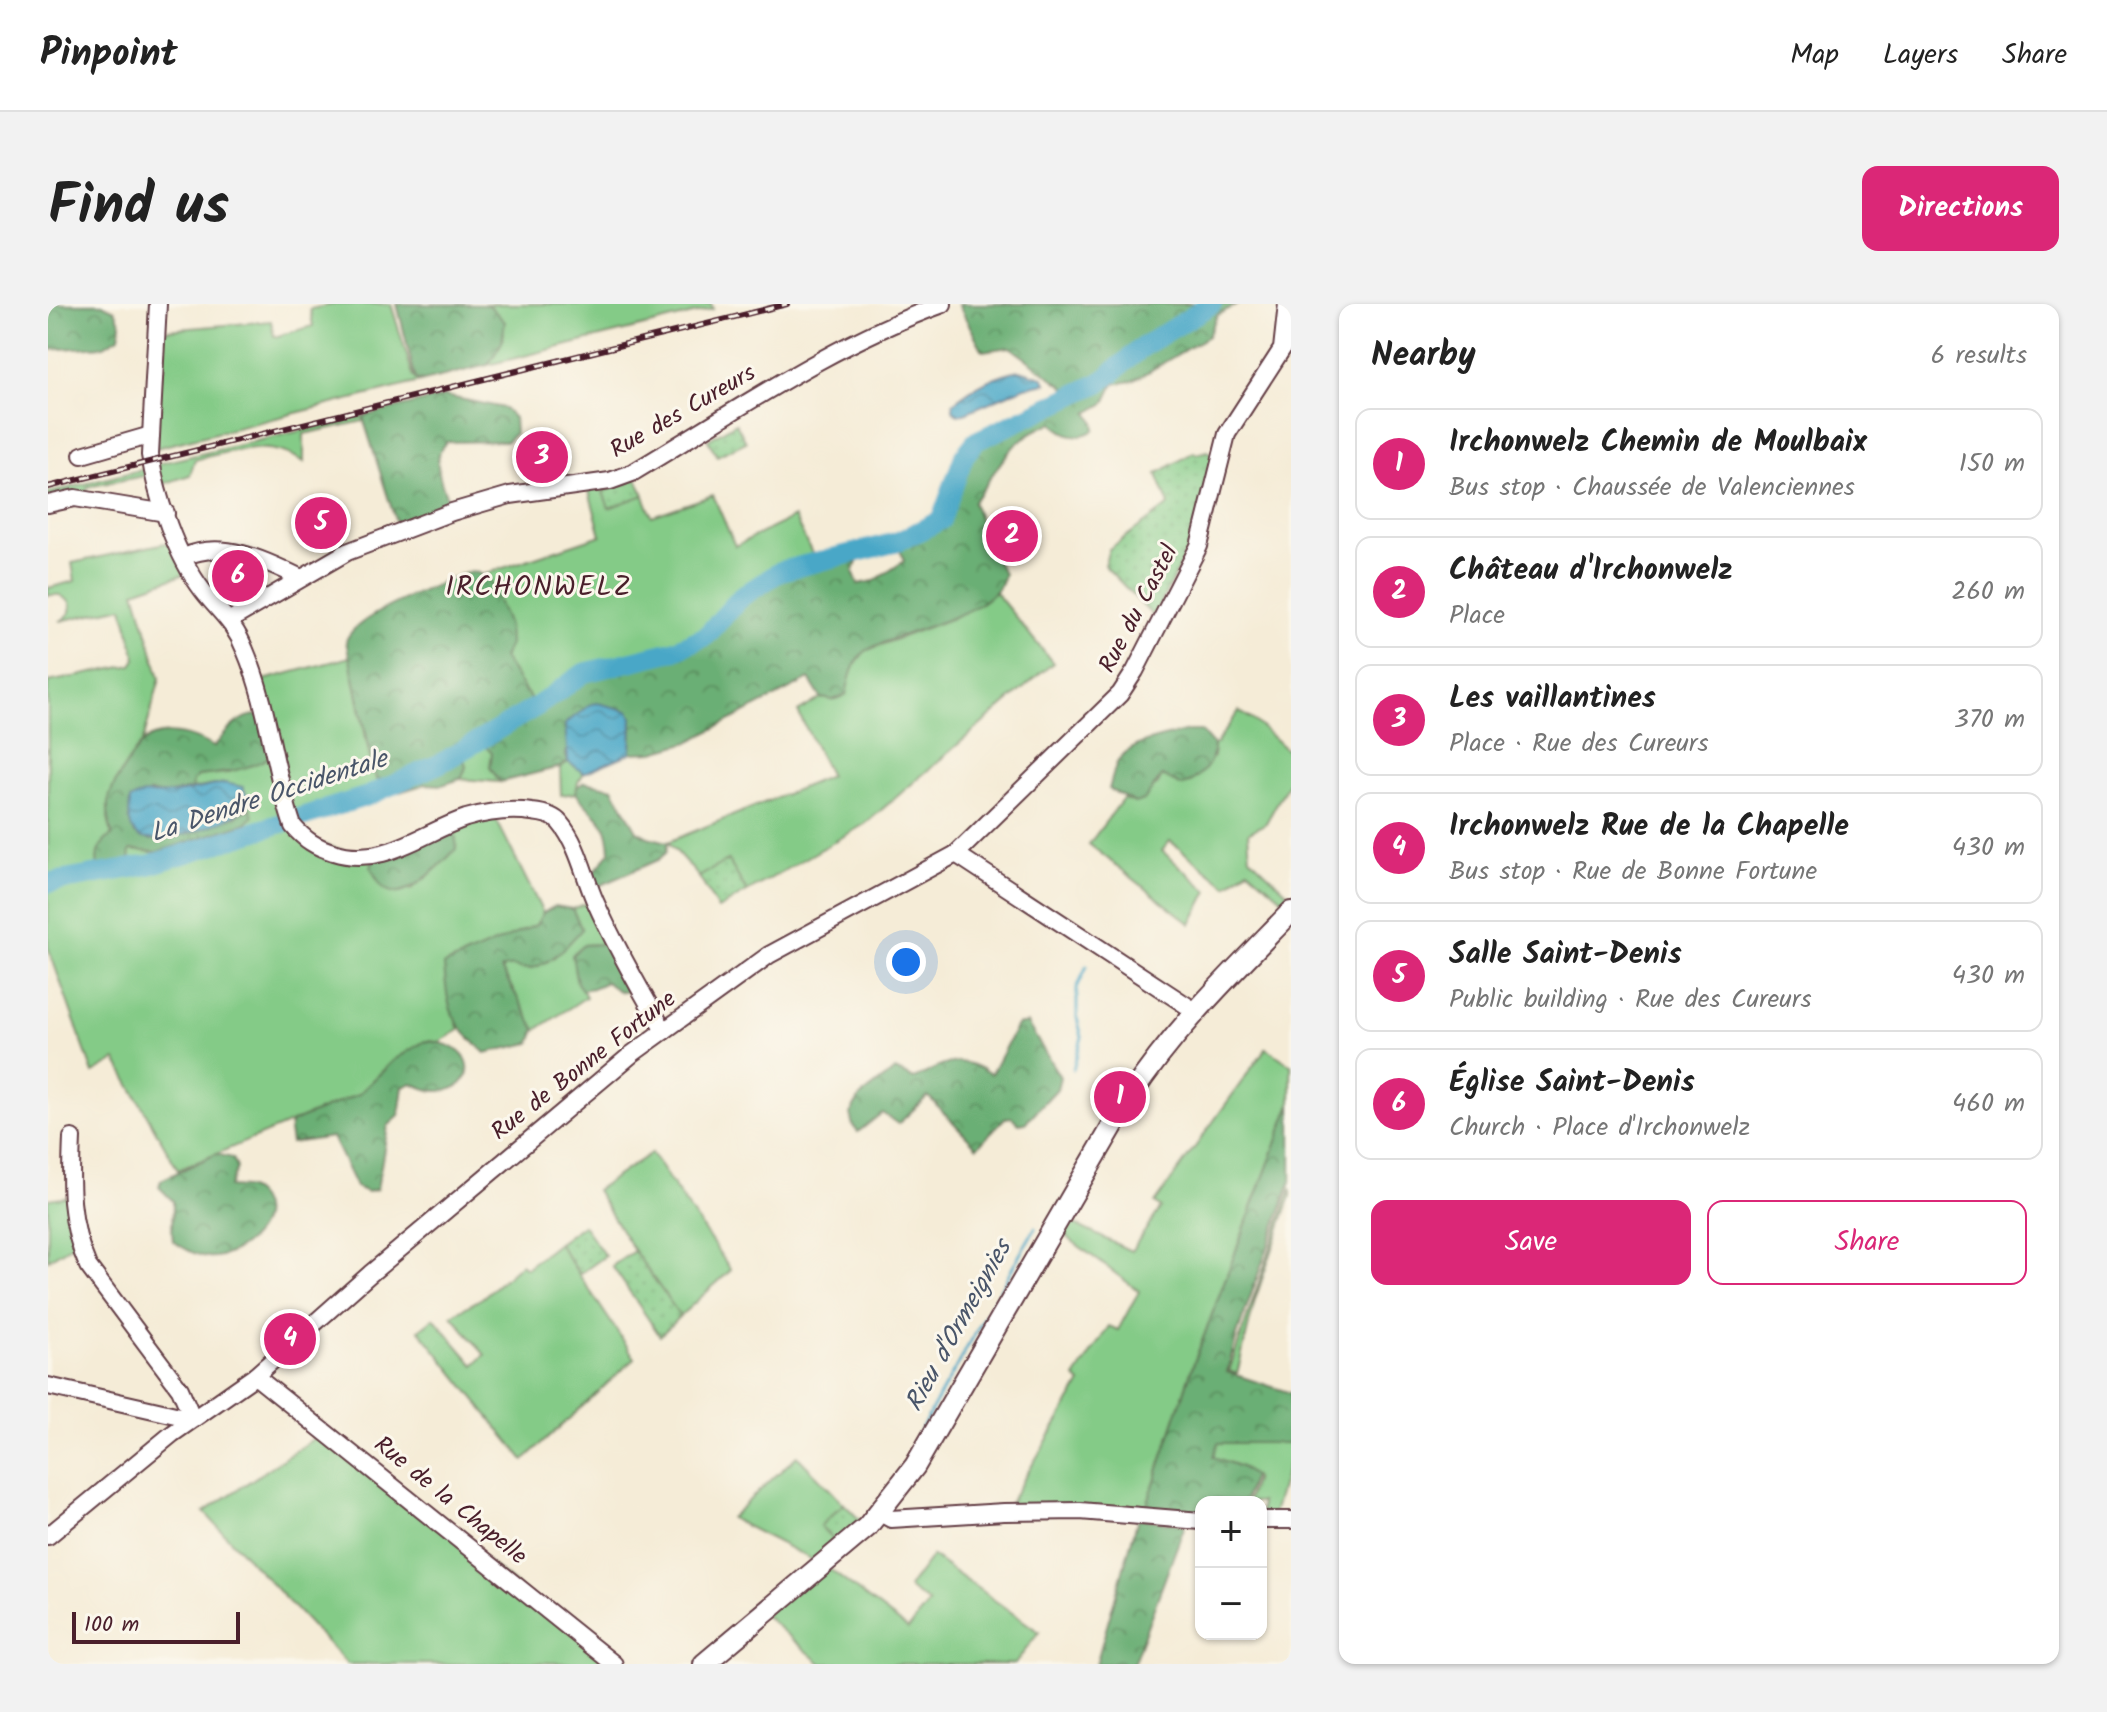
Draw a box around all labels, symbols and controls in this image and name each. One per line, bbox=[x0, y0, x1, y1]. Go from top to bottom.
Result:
text: Pinpoint bbox=[40, 25, 178, 85]
text: Map bbox=[1790, 33, 1839, 78]
text: Layers bbox=[1883, 33, 1958, 78]
text: Share bbox=[2002, 33, 2067, 78]
text: Find us bbox=[48, 163, 229, 253]
button: Directions bbox=[1862, 166, 2059, 251]
text: Nearby bbox=[1371, 329, 1476, 383]
text: 6 results bbox=[1931, 335, 2027, 377]
street label: Rue des Cureurs bbox=[603, 354, 763, 470]
text: Irchonwelz Chemin de Moulbaix bbox=[1449, 419, 1867, 467]
pin: 3 bbox=[516, 427, 568, 487]
text: 1 bbox=[1395, 443, 1403, 485]
text: 150 m bbox=[1959, 443, 2025, 485]
text: Bus stop · Chaussée de Valenciennes bbox=[1449, 467, 1855, 509]
pin: 5 bbox=[295, 493, 347, 553]
pin: 2 bbox=[986, 506, 1038, 566]
street label: Rue du Castel bbox=[1089, 538, 1189, 680]
pin: 6 bbox=[212, 546, 264, 606]
text: Château d'Irchonwelz bbox=[1449, 547, 1733, 595]
district label: IRCHONWELZ bbox=[445, 565, 633, 610]
text: 2 bbox=[1391, 571, 1407, 613]
text: 260 m bbox=[1951, 571, 2025, 613]
text: Place bbox=[1449, 595, 1505, 637]
text: Les vaillantines bbox=[1449, 675, 1656, 723]
text: 3 bbox=[1392, 699, 1406, 741]
text: 370 m bbox=[1954, 699, 2025, 741]
text: Place · Rue des Cureurs bbox=[1449, 723, 1709, 765]
water label: La Dendre Occidentale bbox=[145, 738, 395, 855]
text: Irchonwelz Rue de la Chapelle bbox=[1449, 803, 1849, 851]
text: 4 bbox=[1392, 827, 1406, 869]
text: 430 m bbox=[1952, 827, 2025, 869]
text: Bus stop · Rue de Bonne Fortune bbox=[1449, 851, 1817, 893]
text: Salle Saint-Denis bbox=[1449, 931, 1682, 979]
your location bbox=[886, 942, 926, 982]
text: 5 bbox=[1392, 955, 1406, 997]
text: 430 m bbox=[1952, 955, 2025, 997]
text: Public building · Rue des Cureurs bbox=[1449, 979, 1812, 1021]
street label: Rue de Bonne Fortune bbox=[483, 981, 685, 1151]
text: Église Saint-Denis bbox=[1449, 1059, 1695, 1107]
pin: 1 bbox=[1094, 1067, 1146, 1127]
text: 6 bbox=[1392, 1083, 1406, 1125]
text: 460 m bbox=[1952, 1083, 2025, 1125]
text: Church · Place d'Irchonwelz bbox=[1449, 1107, 1750, 1149]
button: Save bbox=[1371, 1200, 1691, 1285]
button: Share bbox=[1707, 1200, 2027, 1285]
water label: Rieu d'Ormeignies bbox=[894, 1230, 1025, 1420]
pin: 4 bbox=[264, 1309, 316, 1369]
street label: Rue de la Chapelle bbox=[364, 1427, 536, 1576]
map controls bbox=[1195, 1496, 1267, 1640]
button: + bbox=[1195, 1496, 1267, 1568]
button: − bbox=[1195, 1568, 1267, 1640]
scale bar bbox=[72, 1608, 240, 1644]
text: 100 m bbox=[84, 1608, 139, 1643]

